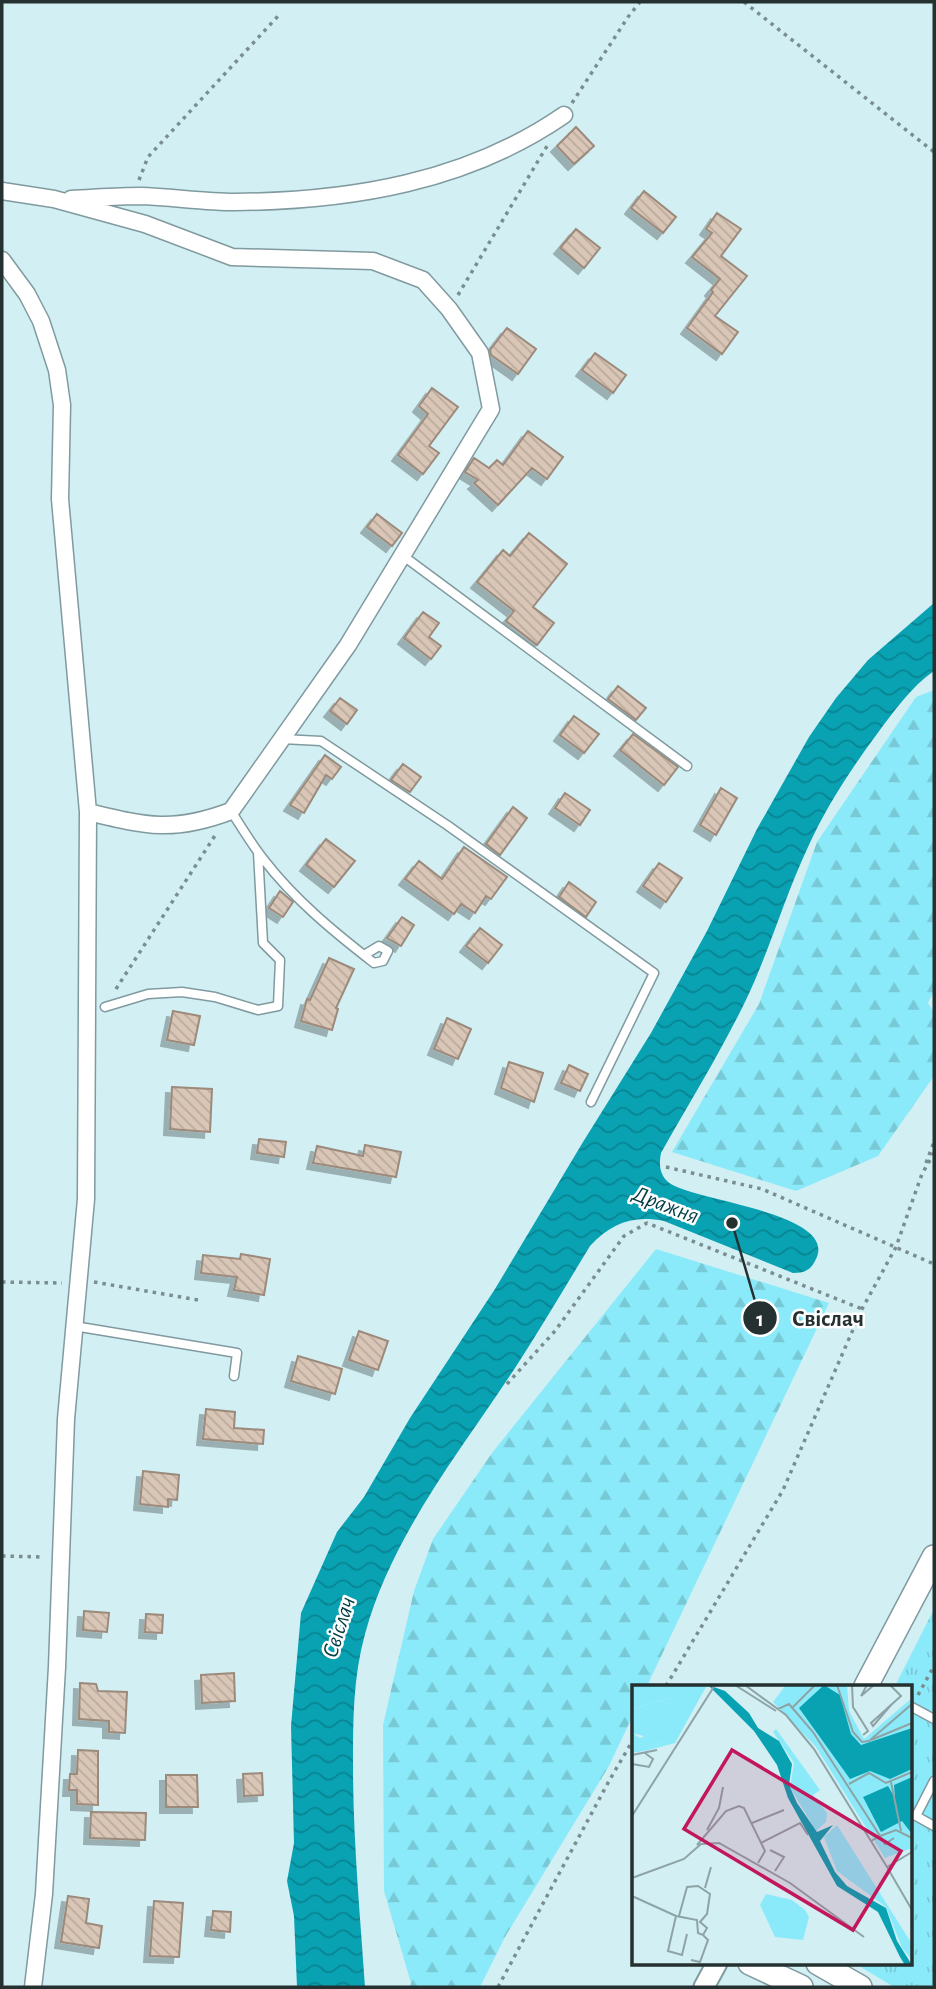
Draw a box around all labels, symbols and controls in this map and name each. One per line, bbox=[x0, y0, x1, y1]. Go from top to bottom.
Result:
water label: Дражня bbox=[628, 1182, 702, 1228]
callout: Свіслач bbox=[742, 1296, 878, 1340]
text: Свіслач bbox=[792, 1308, 864, 1331]
text: 1 bbox=[756, 1309, 764, 1330]
water label: Свіслач bbox=[319, 1594, 360, 1661]
inset map bbox=[632, 1685, 912, 1965]

